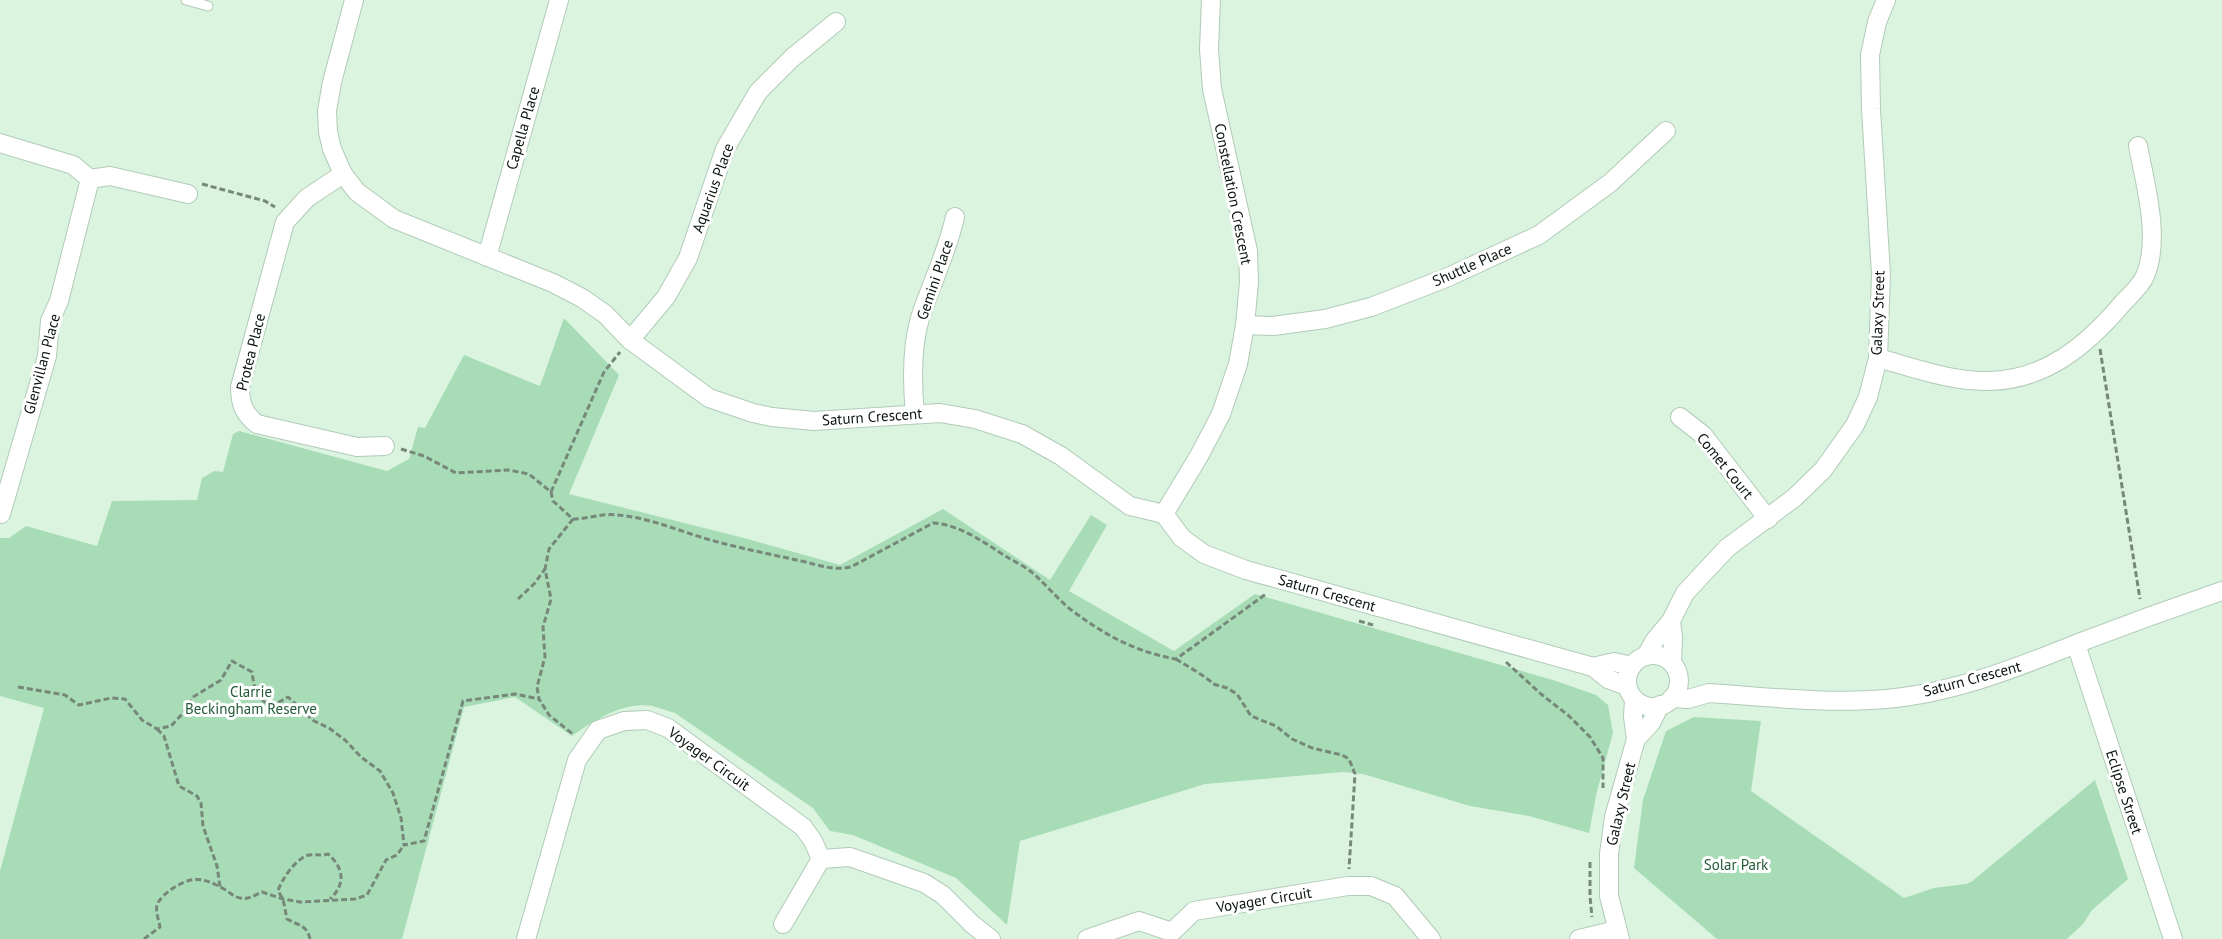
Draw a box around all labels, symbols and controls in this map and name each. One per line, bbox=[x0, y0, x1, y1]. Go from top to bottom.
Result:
street label: Capella Place bbox=[502, 84, 543, 172]
street label: Constellation Crescent bbox=[1210, 122, 1256, 266]
street label: Aquarius Place bbox=[688, 140, 738, 235]
street label: Gemini Place bbox=[912, 237, 957, 322]
street label: Shuttle Place bbox=[1429, 239, 1514, 290]
street label: Galaxy Street bbox=[1867, 270, 1888, 356]
street label: Protea Place bbox=[232, 311, 269, 393]
street label: Glenvillan Place bbox=[19, 312, 64, 416]
street label: Saturn Crescent bbox=[821, 404, 923, 429]
street label: Comet Court bbox=[1693, 429, 1758, 503]
street label: Saturn Crescent bbox=[1276, 570, 1378, 616]
street label: Saturn Crescent bbox=[1921, 656, 2023, 701]
park label: Clarrie Beckingham Reserve bbox=[185, 682, 317, 718]
street label: Voyager Circuit bbox=[664, 722, 754, 795]
street label: Eclipse Street bbox=[2102, 747, 2147, 836]
street label: Galaxy Street bbox=[1602, 760, 1639, 847]
park label: Solar Park bbox=[1704, 855, 1769, 874]
street label: Voyager Circuit bbox=[1214, 883, 1313, 917]

